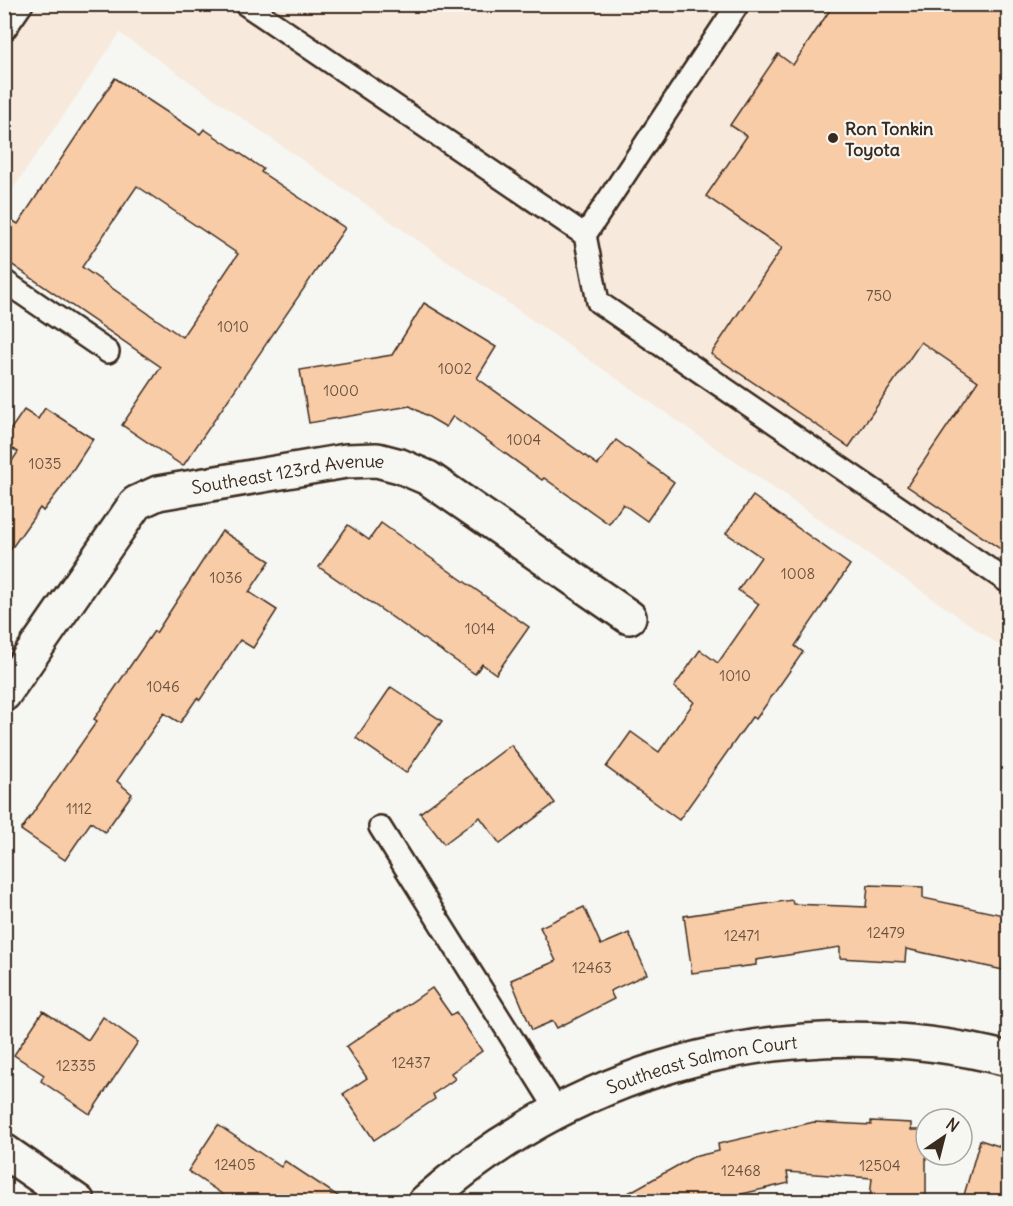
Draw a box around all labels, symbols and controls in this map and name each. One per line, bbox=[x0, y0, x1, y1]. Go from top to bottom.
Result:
place label: Ron Tonkin Toyota bbox=[845, 117, 934, 161]
marker: Ron Tonkin Toyota bbox=[826, 131, 840, 145]
house number: 750 bbox=[866, 286, 892, 305]
house number: 1010 bbox=[217, 317, 249, 336]
house number: 1002 bbox=[438, 359, 472, 378]
house number: 1000 bbox=[323, 381, 359, 400]
house number: 1004 bbox=[507, 430, 542, 449]
street label: Southeast 123rd Avenue bbox=[190, 448, 387, 499]
house number: 1035 bbox=[29, 454, 61, 473]
house number: 1008 bbox=[781, 564, 815, 583]
house number: 1036 bbox=[209, 568, 243, 587]
house number: 1014 bbox=[465, 619, 496, 638]
house number: 1010 bbox=[719, 666, 751, 685]
house number: 1046 bbox=[146, 677, 180, 696]
house number: 1112 bbox=[66, 799, 92, 818]
house number: 12479 bbox=[867, 923, 905, 942]
house number: 12471 bbox=[724, 926, 760, 945]
house number: 12463 bbox=[572, 958, 612, 977]
street label: Southeast Salmon Court bbox=[603, 1030, 798, 1099]
house number: 12437 bbox=[392, 1053, 430, 1072]
house number: 12335 bbox=[56, 1056, 96, 1075]
north arrow bbox=[914, 1107, 974, 1167]
text: N bbox=[942, 1113, 963, 1136]
house number: 12405 bbox=[214, 1155, 256, 1174]
house number: 12504 bbox=[859, 1156, 901, 1175]
house number: 12468 bbox=[721, 1161, 761, 1180]

